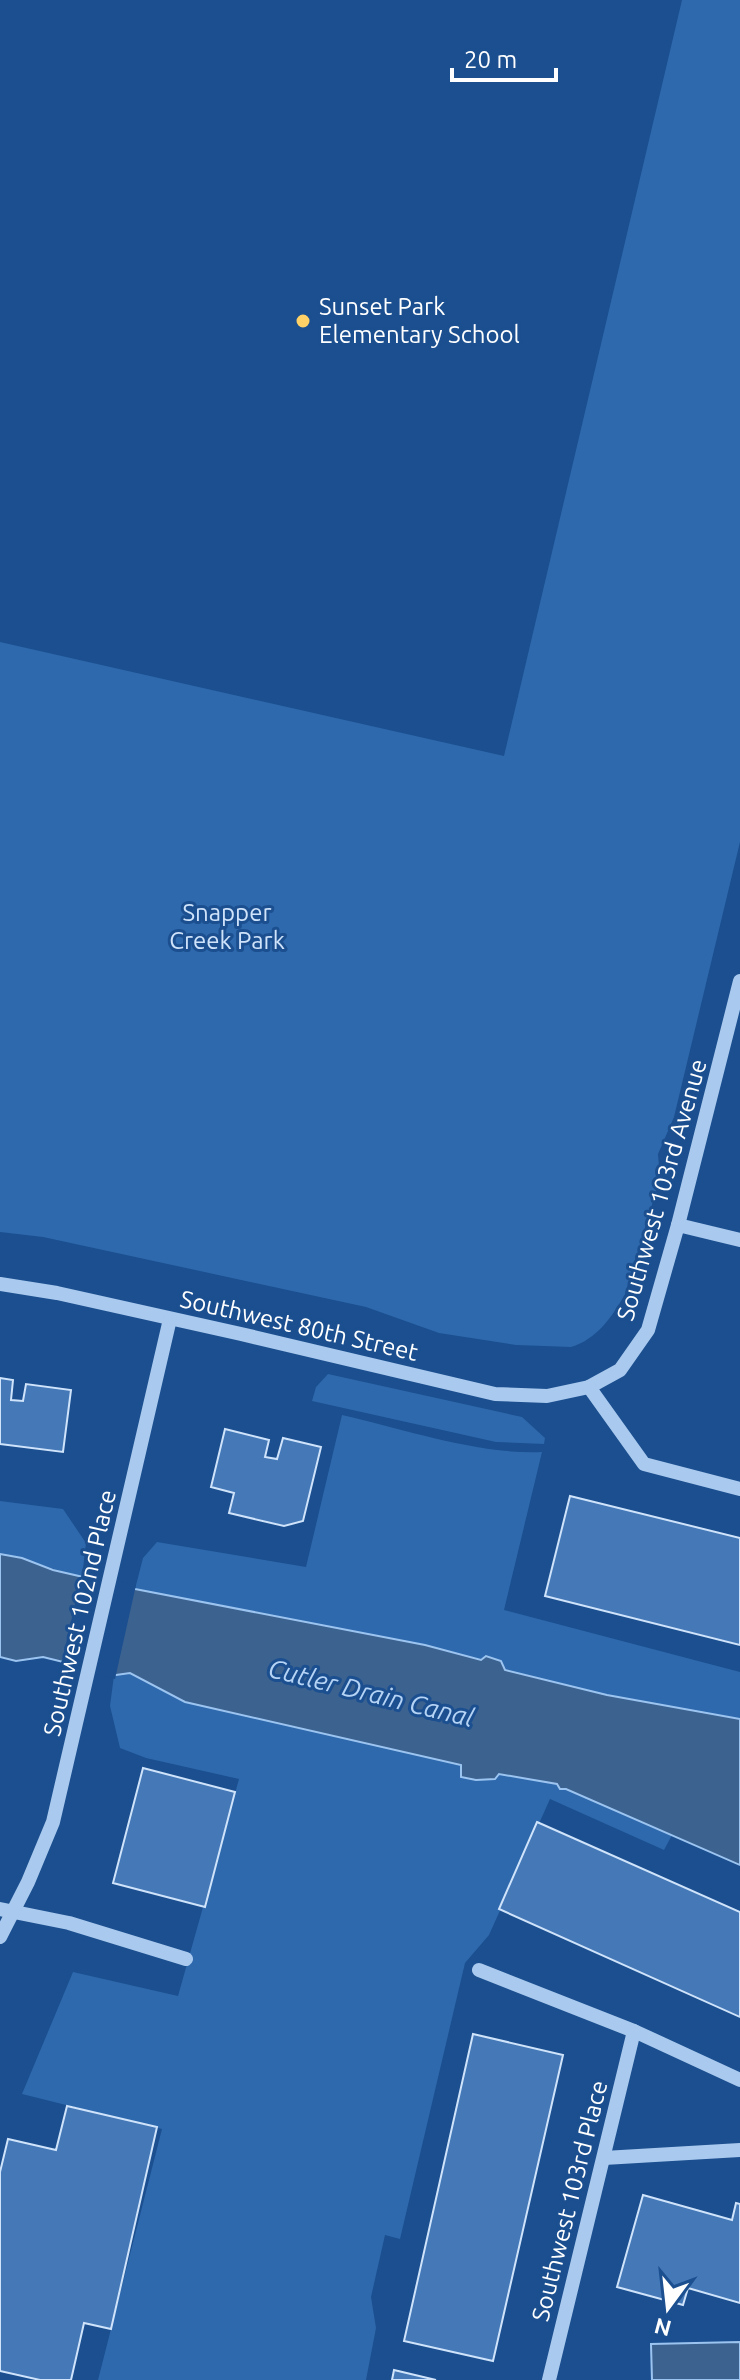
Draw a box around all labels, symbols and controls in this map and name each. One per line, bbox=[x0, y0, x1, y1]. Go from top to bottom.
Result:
scale bar bbox=[452, 32, 556, 82]
text: 20 m bbox=[464, 46, 517, 73]
place label: Sunset Park Elementary School bbox=[319, 293, 520, 348]
marker: Sunset Park Elementary School bbox=[294, 312, 312, 330]
park label: Snapper Creek Park bbox=[169, 899, 285, 954]
street label: Southwest 103rd Avenue bbox=[611, 1056, 712, 1324]
street label: Southwest 80th Street bbox=[178, 1285, 421, 1366]
street label: Southwest 102nd Place bbox=[38, 1487, 121, 1739]
water label: Cutler Drain Canal bbox=[265, 1653, 477, 1732]
street label: Southwest 103rd Place bbox=[527, 2078, 613, 2324]
north arrow bbox=[628, 2268, 708, 2348]
text: N bbox=[652, 2314, 674, 2342]

